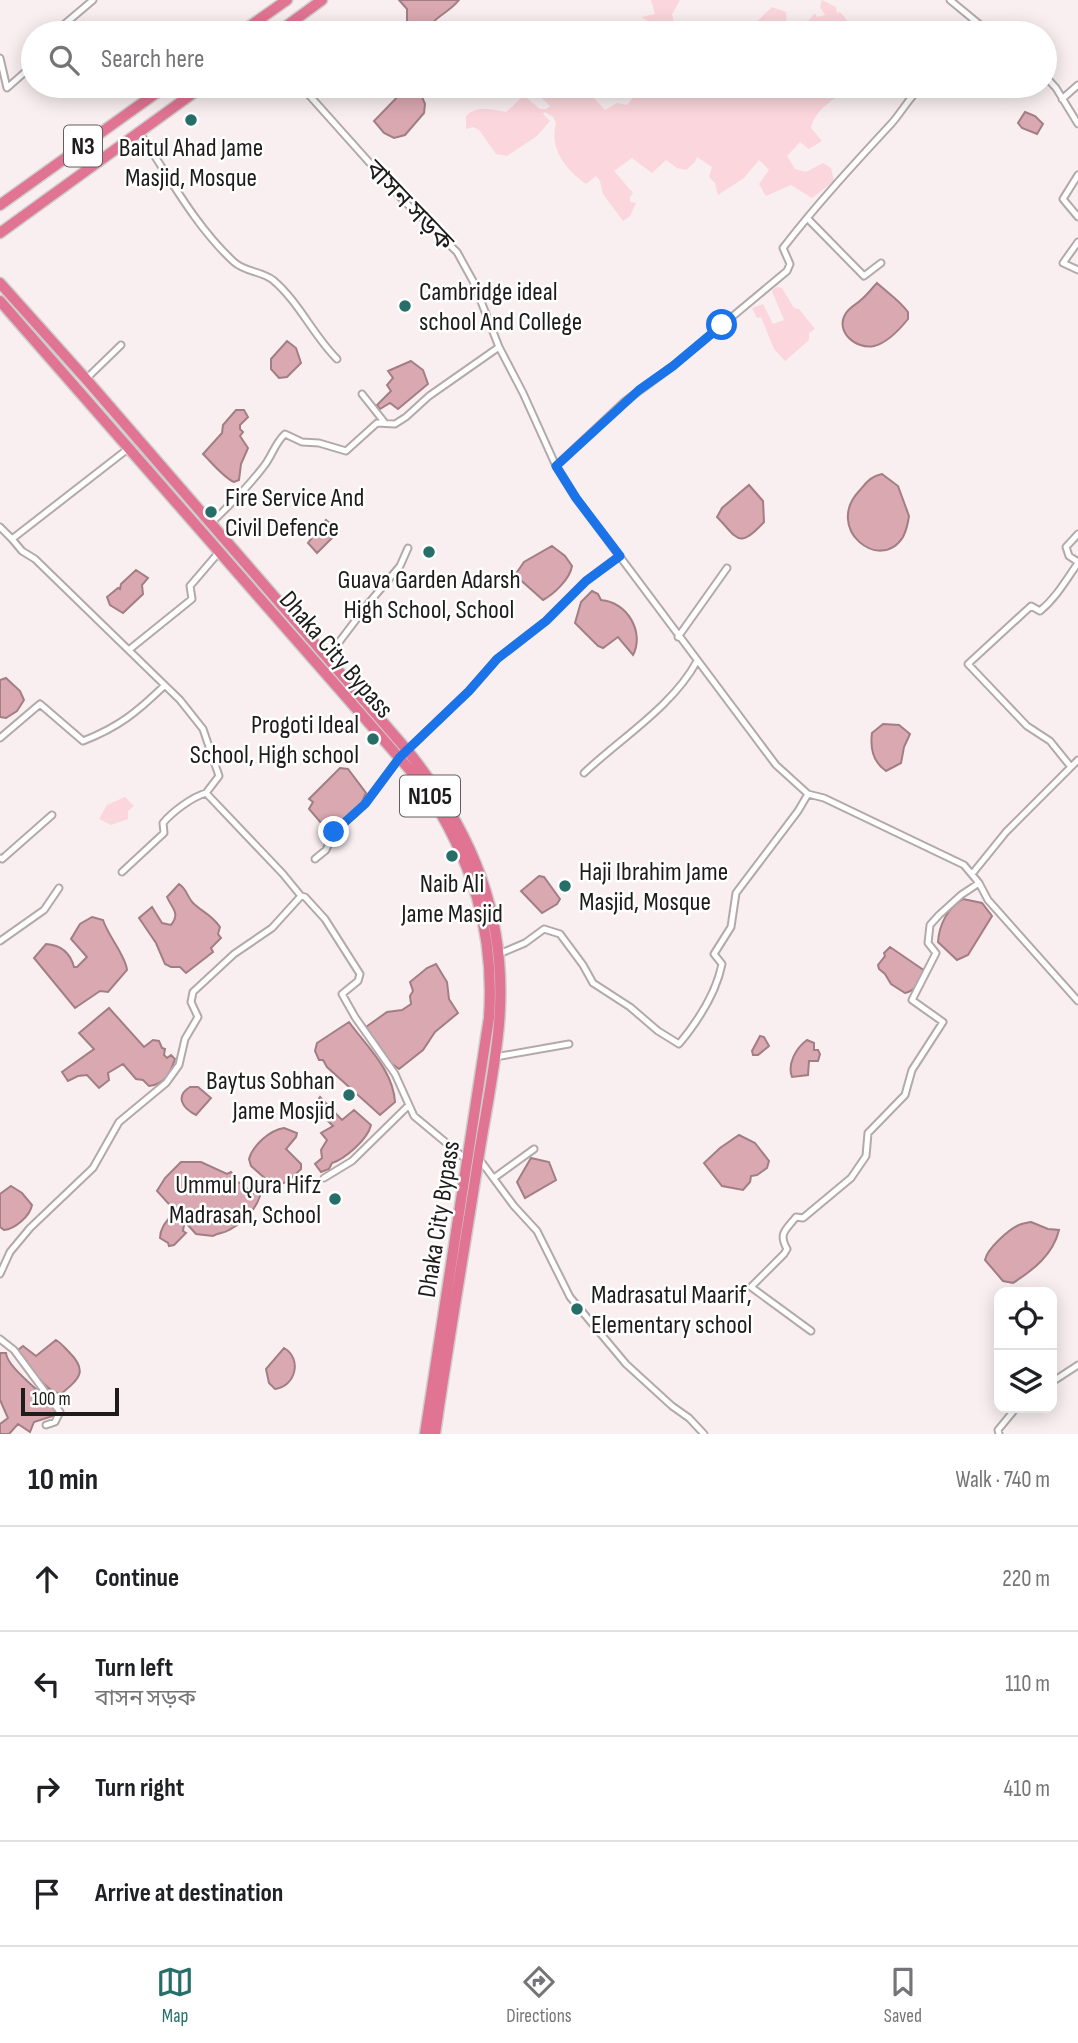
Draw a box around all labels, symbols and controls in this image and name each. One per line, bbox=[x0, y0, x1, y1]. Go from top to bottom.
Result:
search box bbox=[21, 21, 1057, 98]
icon: search bbox=[45, 41, 83, 79]
text: Search here bbox=[101, 44, 204, 75]
marker: Baitul Ahad Jame Masjid, Mosque bbox=[183, 112, 199, 128]
road number: N3 bbox=[64, 126, 102, 166]
place label: Baitul Ahad Jame Masjid, Mosque bbox=[119, 133, 263, 194]
street label: বাসন সড়ক bbox=[357, 154, 460, 259]
place label: Cambridge ideal school And College bbox=[419, 277, 582, 338]
marker: Cambridge ideal school And College bbox=[397, 298, 413, 314]
route start bbox=[706, 309, 737, 340]
place label: Fire Service And Civil Defence bbox=[225, 483, 364, 544]
marker: Fire Service And Civil Defence bbox=[203, 504, 219, 520]
marker: Guava Garden Adarsh High School, School bbox=[421, 544, 437, 560]
place label: Guava Garden Adarsh High School, School bbox=[337, 565, 521, 626]
street label: Dhaka City Bypass bbox=[272, 585, 399, 725]
place label: Progoti Ideal School, High school bbox=[190, 710, 359, 771]
marker: Progoti Ideal School, High school bbox=[365, 731, 381, 747]
road number: N105 bbox=[400, 776, 460, 816]
route end bbox=[318, 816, 349, 847]
marker: Naib Ali Jame Masjid bbox=[444, 848, 460, 864]
place label: Haji Ibrahim Jame Masjid, Mosque bbox=[579, 857, 728, 918]
place label: Naib Ali Jame Masjid bbox=[400, 869, 503, 930]
marker: Haji Ibrahim Jame Masjid, Mosque bbox=[557, 878, 573, 894]
place label: Baytus Sobhan Jame Mosjid bbox=[206, 1066, 335, 1127]
marker: Baytus Sobhan Jame Mosjid bbox=[341, 1087, 357, 1103]
street label: Dhaka City Bypass bbox=[412, 1139, 467, 1300]
place label: Ummul Qura Hifz Madrasah, School bbox=[169, 1170, 321, 1231]
marker: Ummul Qura Hifz Madrasah, School bbox=[327, 1191, 343, 1207]
place label: Madrasatul Maarif, Elementary school bbox=[591, 1280, 752, 1341]
map controls bbox=[994, 1287, 1057, 1413]
button: locate bbox=[994, 1287, 1057, 1350]
marker: Madrasatul Maarif, Elementary school bbox=[569, 1301, 585, 1317]
button: layers bbox=[994, 1350, 1057, 1413]
scale bar bbox=[21, 1385, 119, 1417]
text: 100 m bbox=[32, 1388, 71, 1411]
text: 10 min bbox=[28, 1462, 98, 1498]
text: Walk · 740 m bbox=[956, 1466, 1050, 1494]
icon: ahead bbox=[28, 1560, 66, 1598]
text: Continue bbox=[95, 1563, 179, 1594]
text: 220 m bbox=[1002, 1565, 1050, 1593]
text: Turn left bbox=[95, 1653, 173, 1684]
icon: left bbox=[28, 1665, 66, 1703]
text: 110 m bbox=[1005, 1670, 1050, 1698]
text: বাসন সড়ক bbox=[95, 1684, 196, 1712]
icon: right bbox=[28, 1770, 66, 1808]
text: Turn right bbox=[95, 1773, 184, 1804]
text: 410 m bbox=[1004, 1775, 1050, 1803]
icon: arrive bbox=[28, 1875, 66, 1913]
text: Arrive at destination bbox=[95, 1878, 283, 1909]
tab: Map bbox=[156, 1963, 194, 2028]
tab: Directions bbox=[506, 1963, 572, 2028]
tab: Saved bbox=[884, 1963, 922, 2028]

